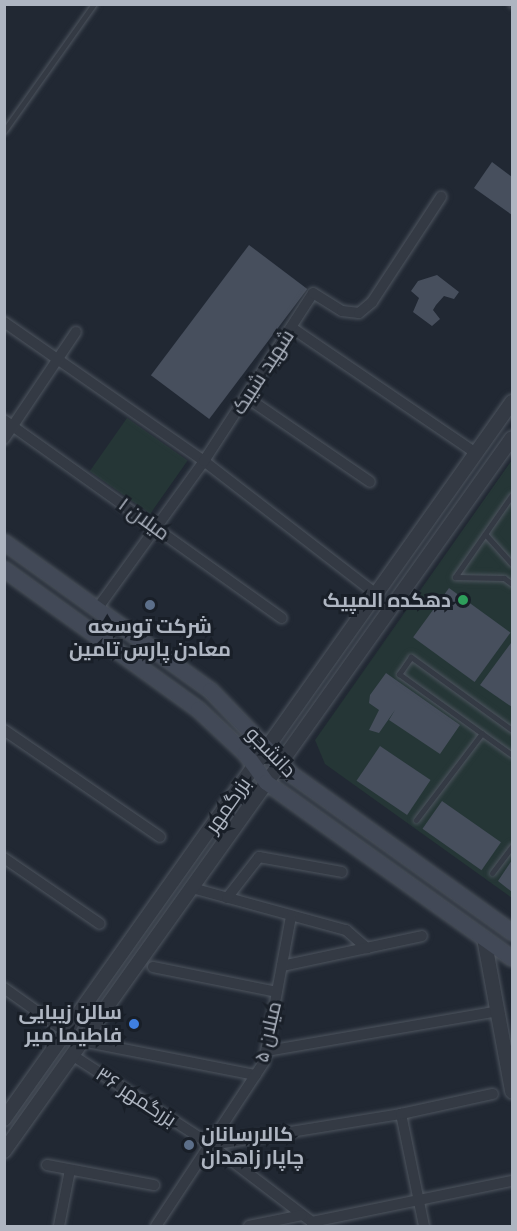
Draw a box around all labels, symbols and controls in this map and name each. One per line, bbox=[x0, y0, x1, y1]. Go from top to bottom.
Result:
street label: شهید شیبک bbox=[227, 325, 299, 419]
street label: میلان ۱ bbox=[114, 493, 174, 545]
place label: دهکده المپیک bbox=[323, 588, 451, 612]
marker: دهکده المپیک bbox=[456, 593, 470, 607]
marker: شرکت توسعه معادن پارس تامین bbox=[143, 598, 157, 612]
place label: شرکت توسعه معادن پارس تامین bbox=[69, 614, 231, 661]
street label: دانشجو bbox=[241, 722, 301, 782]
street label: بزرگمهر bbox=[200, 772, 256, 838]
street label: میلان ۵ bbox=[249, 999, 287, 1065]
place label: سالن زیبایی فاطیما میر bbox=[18, 1000, 122, 1047]
marker: سالن زیبایی فاطیما میر bbox=[127, 1017, 141, 1031]
street label: بزرگمهر ۳۶ bbox=[91, 1062, 181, 1132]
place label: کالارسانان چاپار زاهدان bbox=[201, 1122, 304, 1169]
marker: کالارسانان چاپار زاهدان bbox=[182, 1138, 196, 1152]

